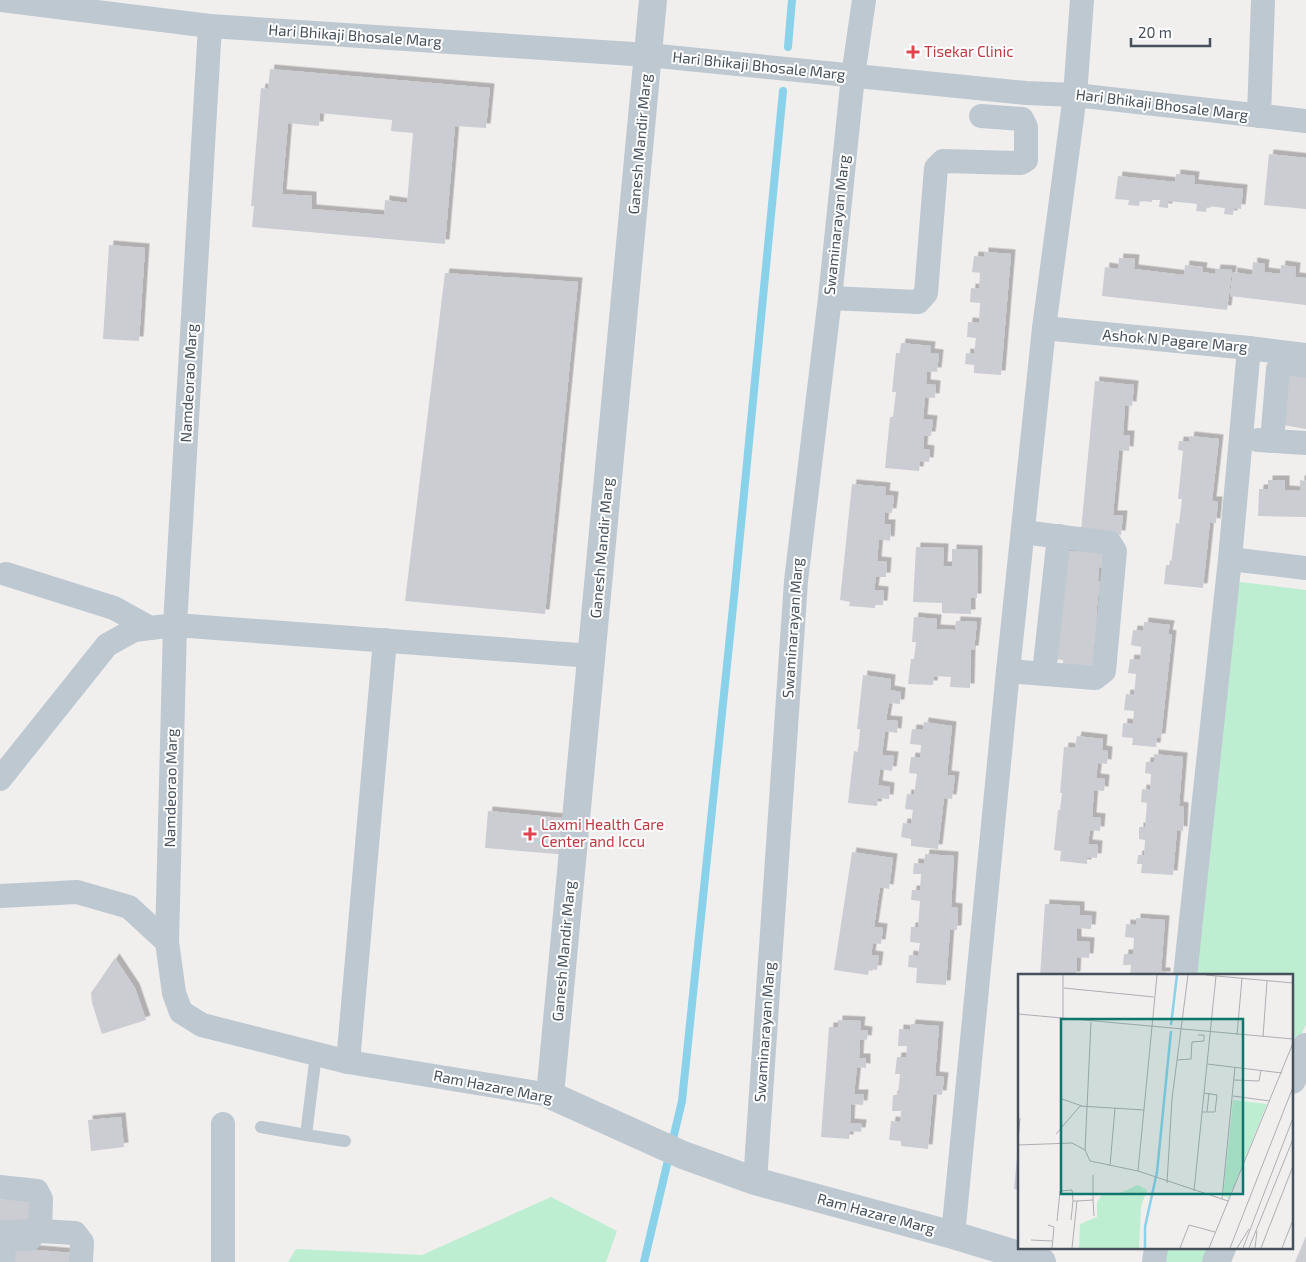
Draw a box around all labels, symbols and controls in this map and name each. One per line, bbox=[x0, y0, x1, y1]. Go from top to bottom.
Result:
scale bar bbox=[1131, 15, 1210, 47]
street label: Hari Bhikaji Bhosale Marg bbox=[268, 20, 443, 51]
text: 20 m bbox=[1138, 23, 1172, 41]
place label: Tisekar Clinic bbox=[924, 42, 1014, 60]
marker: Tisekar Clinic bbox=[906, 45, 920, 59]
street label: Hari Bhikaji Bhosale Marg bbox=[672, 47, 847, 84]
street label: Ganesh Mandir Marg bbox=[624, 72, 654, 215]
street label: Hari Bhikaji Bhosale Marg bbox=[1075, 84, 1250, 125]
street label: Swaminarayan Marg bbox=[820, 153, 852, 296]
street label: Namdeorao Marg bbox=[176, 322, 200, 443]
street label: Ashok N Pagare Marg bbox=[1102, 325, 1249, 355]
street label: Ganesh Mandir Marg bbox=[586, 476, 616, 619]
street label: Swaminarayan Marg bbox=[778, 556, 806, 699]
street label: Namdeorao Marg bbox=[160, 728, 180, 848]
place label: Laxmi Health Care Center and Iccu bbox=[541, 815, 664, 850]
marker: Laxmi Health Care Center and Iccu bbox=[523, 827, 537, 841]
street label: Ganesh Mandir Marg bbox=[548, 879, 578, 1022]
street label: Swaminarayan Marg bbox=[750, 960, 778, 1103]
inset map bbox=[1018, 974, 1294, 1250]
street label: Ram Hazare Marg bbox=[432, 1066, 555, 1107]
street label: Ram Hazare Marg bbox=[815, 1189, 938, 1238]

